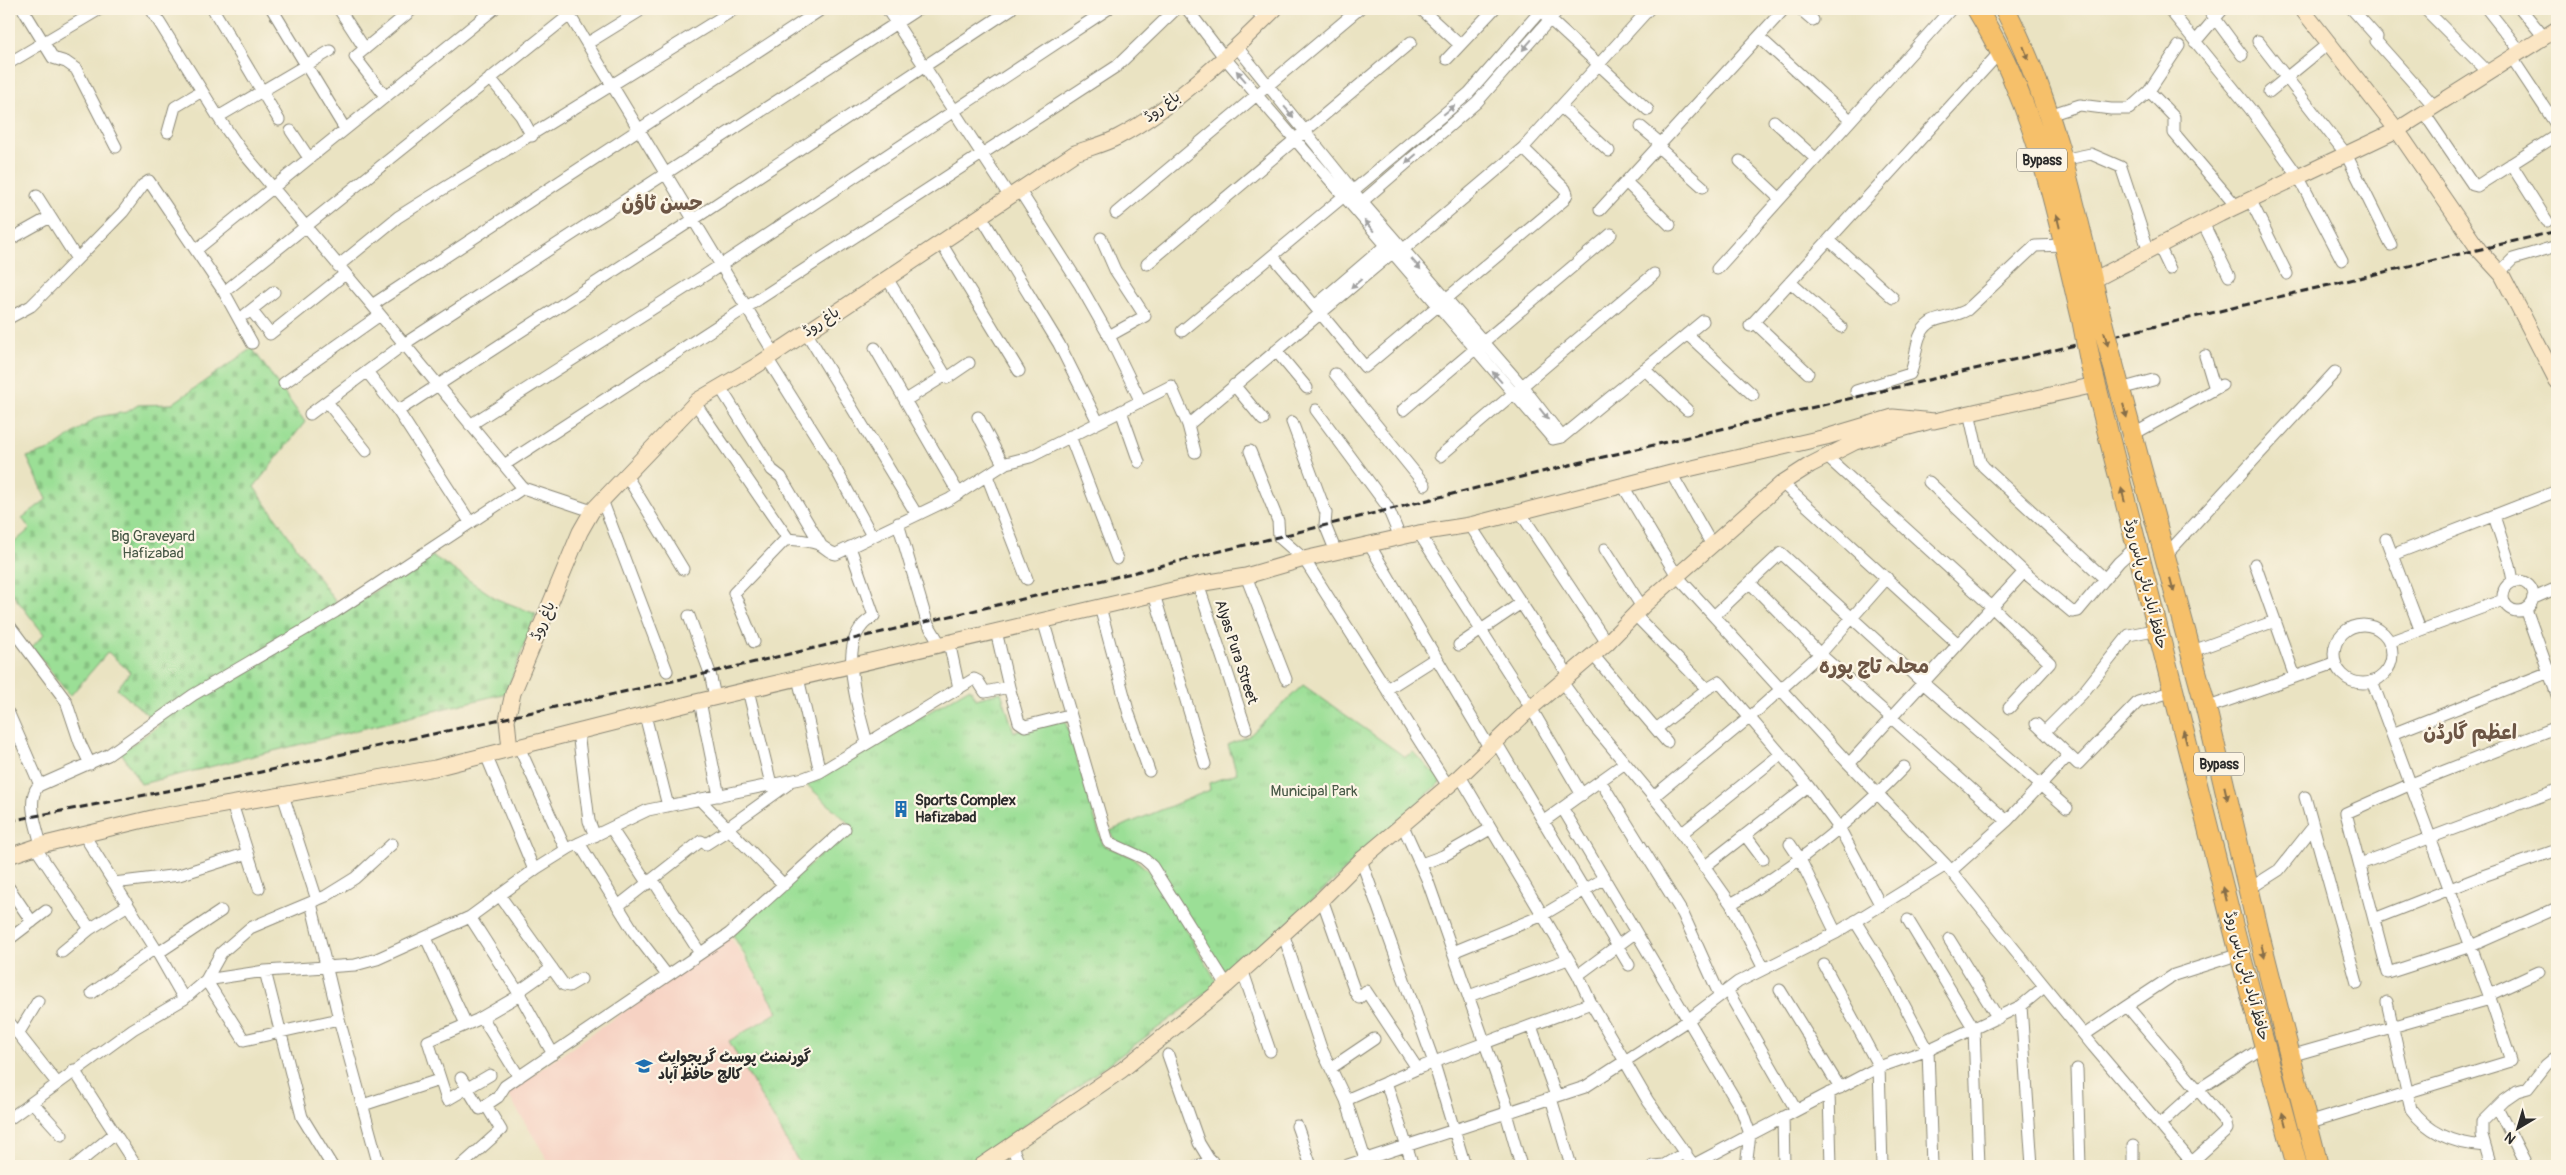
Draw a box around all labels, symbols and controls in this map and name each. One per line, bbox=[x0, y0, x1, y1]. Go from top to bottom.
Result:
one-way arrow bbox=[1521, 39, 1533, 51]
one-way arrow bbox=[2022, 46, 2030, 60]
one-way arrow bbox=[1236, 70, 1247, 82]
street label: باغ روڈ bbox=[1140, 87, 1184, 127]
one-way arrow bbox=[1442, 104, 1455, 115]
one-way arrow bbox=[1284, 106, 1295, 119]
road number: Bypass bbox=[2017, 148, 2067, 172]
one-way arrow bbox=[1406, 153, 1418, 165]
district label: حسن ٹاؤن bbox=[621, 191, 703, 216]
one-way arrow bbox=[2054, 213, 2062, 228]
one-way arrow bbox=[1363, 221, 1375, 233]
one-way arrow bbox=[1410, 257, 1422, 269]
one-way arrow bbox=[1351, 278, 1363, 290]
street label: باغ روڈ bbox=[799, 303, 843, 341]
one-way arrow bbox=[2103, 331, 2111, 346]
one-way arrow bbox=[1491, 371, 1503, 383]
one-way arrow bbox=[2122, 404, 2130, 419]
one-way arrow bbox=[1539, 407, 1550, 420]
one-way arrow bbox=[2119, 487, 2127, 502]
street label: حافظ آباد بائی پاس روڈ bbox=[2121, 517, 2171, 651]
park label: Big Graveyard Hafizabad bbox=[111, 527, 195, 563]
one-way arrow bbox=[2168, 577, 2176, 592]
street label: Alyas Pura Street bbox=[1210, 597, 1262, 708]
street label: باغ روڈ bbox=[526, 599, 560, 643]
district label: محلہ تاج پورہ bbox=[1819, 654, 1929, 679]
district label: اعظم گارڈن bbox=[2423, 720, 2517, 747]
one-way arrow bbox=[2181, 729, 2189, 744]
road number: Bypass bbox=[2194, 752, 2244, 776]
park label: Municipal Park bbox=[1271, 782, 1358, 801]
one-way arrow bbox=[2222, 785, 2230, 800]
place label: Sports Complex Hafizabad bbox=[915, 791, 1016, 827]
building icon: Sports Complex Hafizabad bbox=[891, 799, 911, 819]
one-way arrow bbox=[2221, 887, 2229, 902]
street label: حافظ آباد بائی پاس روڈ bbox=[2221, 909, 2273, 1043]
one-way arrow bbox=[2259, 944, 2267, 959]
place label: گورنمنٹ پوسٹ گریجوایٹ کالج حافظ آباد bbox=[658, 1047, 811, 1084]
school or university icon: گورنمنٹ پوسٹ گریجوایٹ کالج حافظ آباد bbox=[634, 1056, 654, 1076]
north arrow bbox=[2494, 1102, 2544, 1152]
one-way arrow bbox=[2280, 1112, 2288, 1127]
text: N bbox=[2501, 1128, 2519, 1147]

